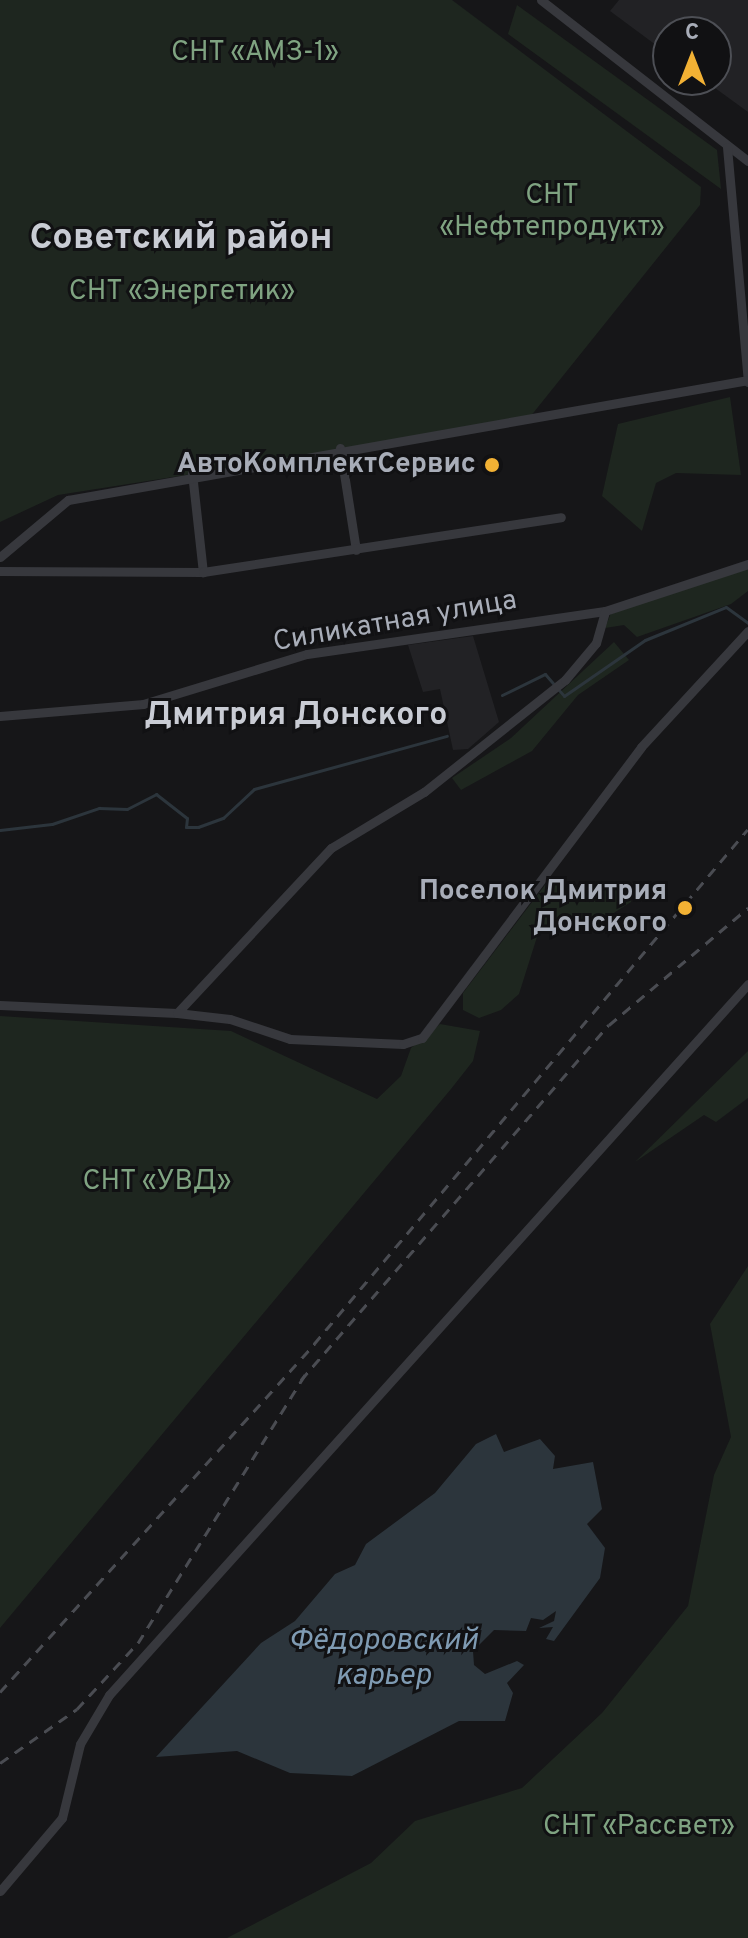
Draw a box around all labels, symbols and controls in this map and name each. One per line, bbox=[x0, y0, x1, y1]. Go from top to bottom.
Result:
north arrow bbox=[652, 16, 732, 96]
text: С bbox=[685, 20, 699, 47]
park label: СНТ «АМЗ-1» bbox=[171, 36, 339, 70]
park label: СНТ «Нефтепродукт» bbox=[439, 179, 665, 245]
district label: Советский район bbox=[29, 218, 333, 262]
park label: СНТ «Энергетик» bbox=[68, 275, 296, 309]
place label: АвтоКомплектСервис bbox=[177, 448, 476, 482]
marker: АвтоКомплектСервис bbox=[483, 456, 501, 474]
street label: Силикатная улица bbox=[271, 584, 519, 660]
district label: Дмитрия Донского bbox=[145, 697, 447, 735]
place label: Поселок Дмитрия Донского bbox=[419, 875, 667, 941]
marker: Поселок Дмитрия Донского bbox=[674, 897, 696, 919]
park label: СНТ «УВД» bbox=[82, 1165, 232, 1199]
water label: Фёдоровский карьер bbox=[288, 1624, 478, 1694]
park label: СНТ «Рассвет» bbox=[542, 1810, 736, 1844]

